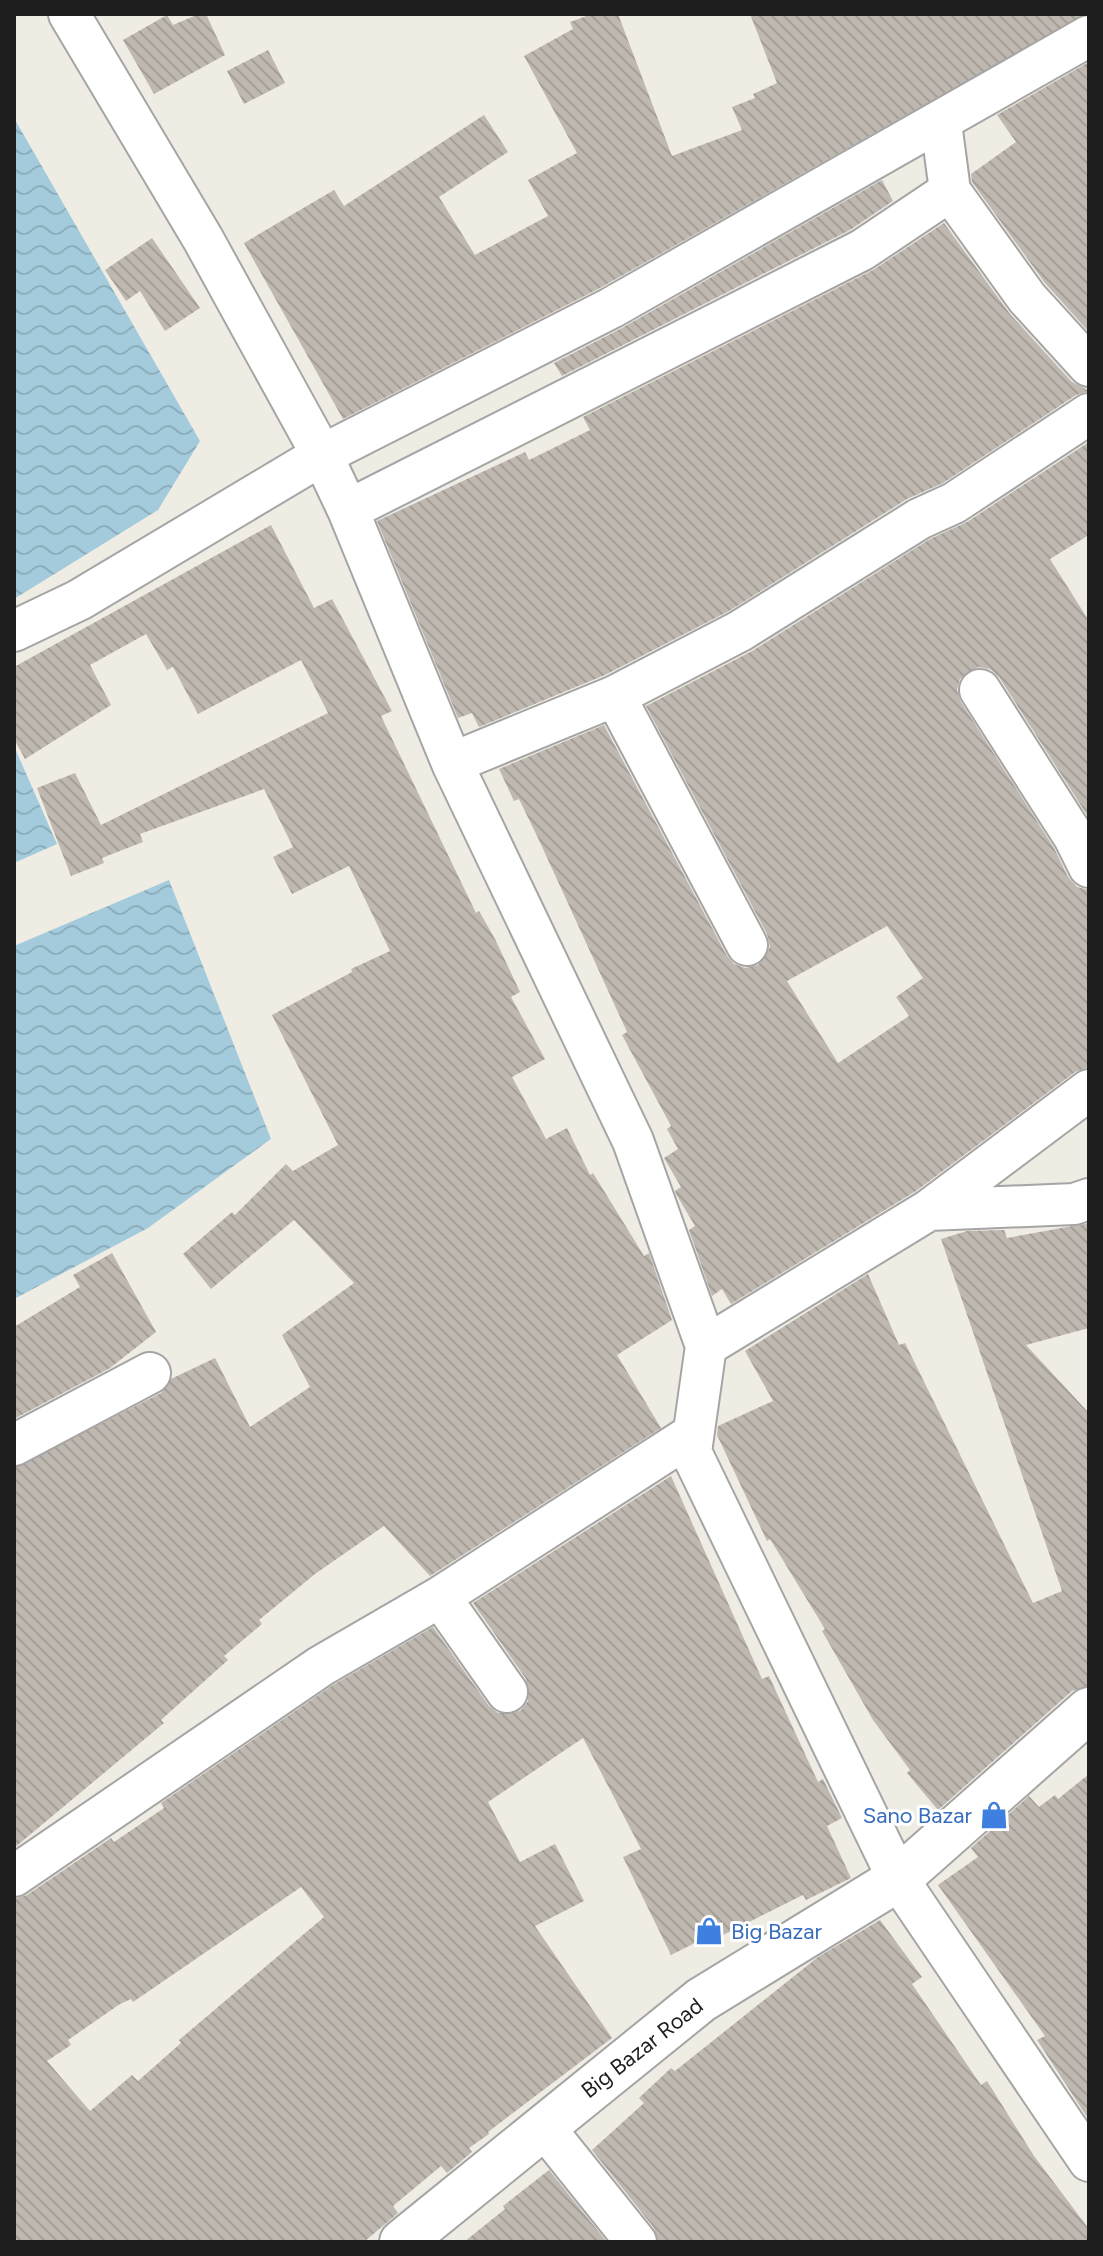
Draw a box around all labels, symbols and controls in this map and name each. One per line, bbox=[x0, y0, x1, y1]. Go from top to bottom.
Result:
shop icon: Sano Bazar bbox=[979, 1800, 1009, 1830]
place label: Sano Bazar bbox=[863, 1802, 973, 1829]
shop icon: Big Bazar bbox=[694, 1916, 724, 1946]
place label: Big Bazar bbox=[731, 1918, 823, 1945]
street label: Big Bazar Road bbox=[576, 1992, 708, 2104]

